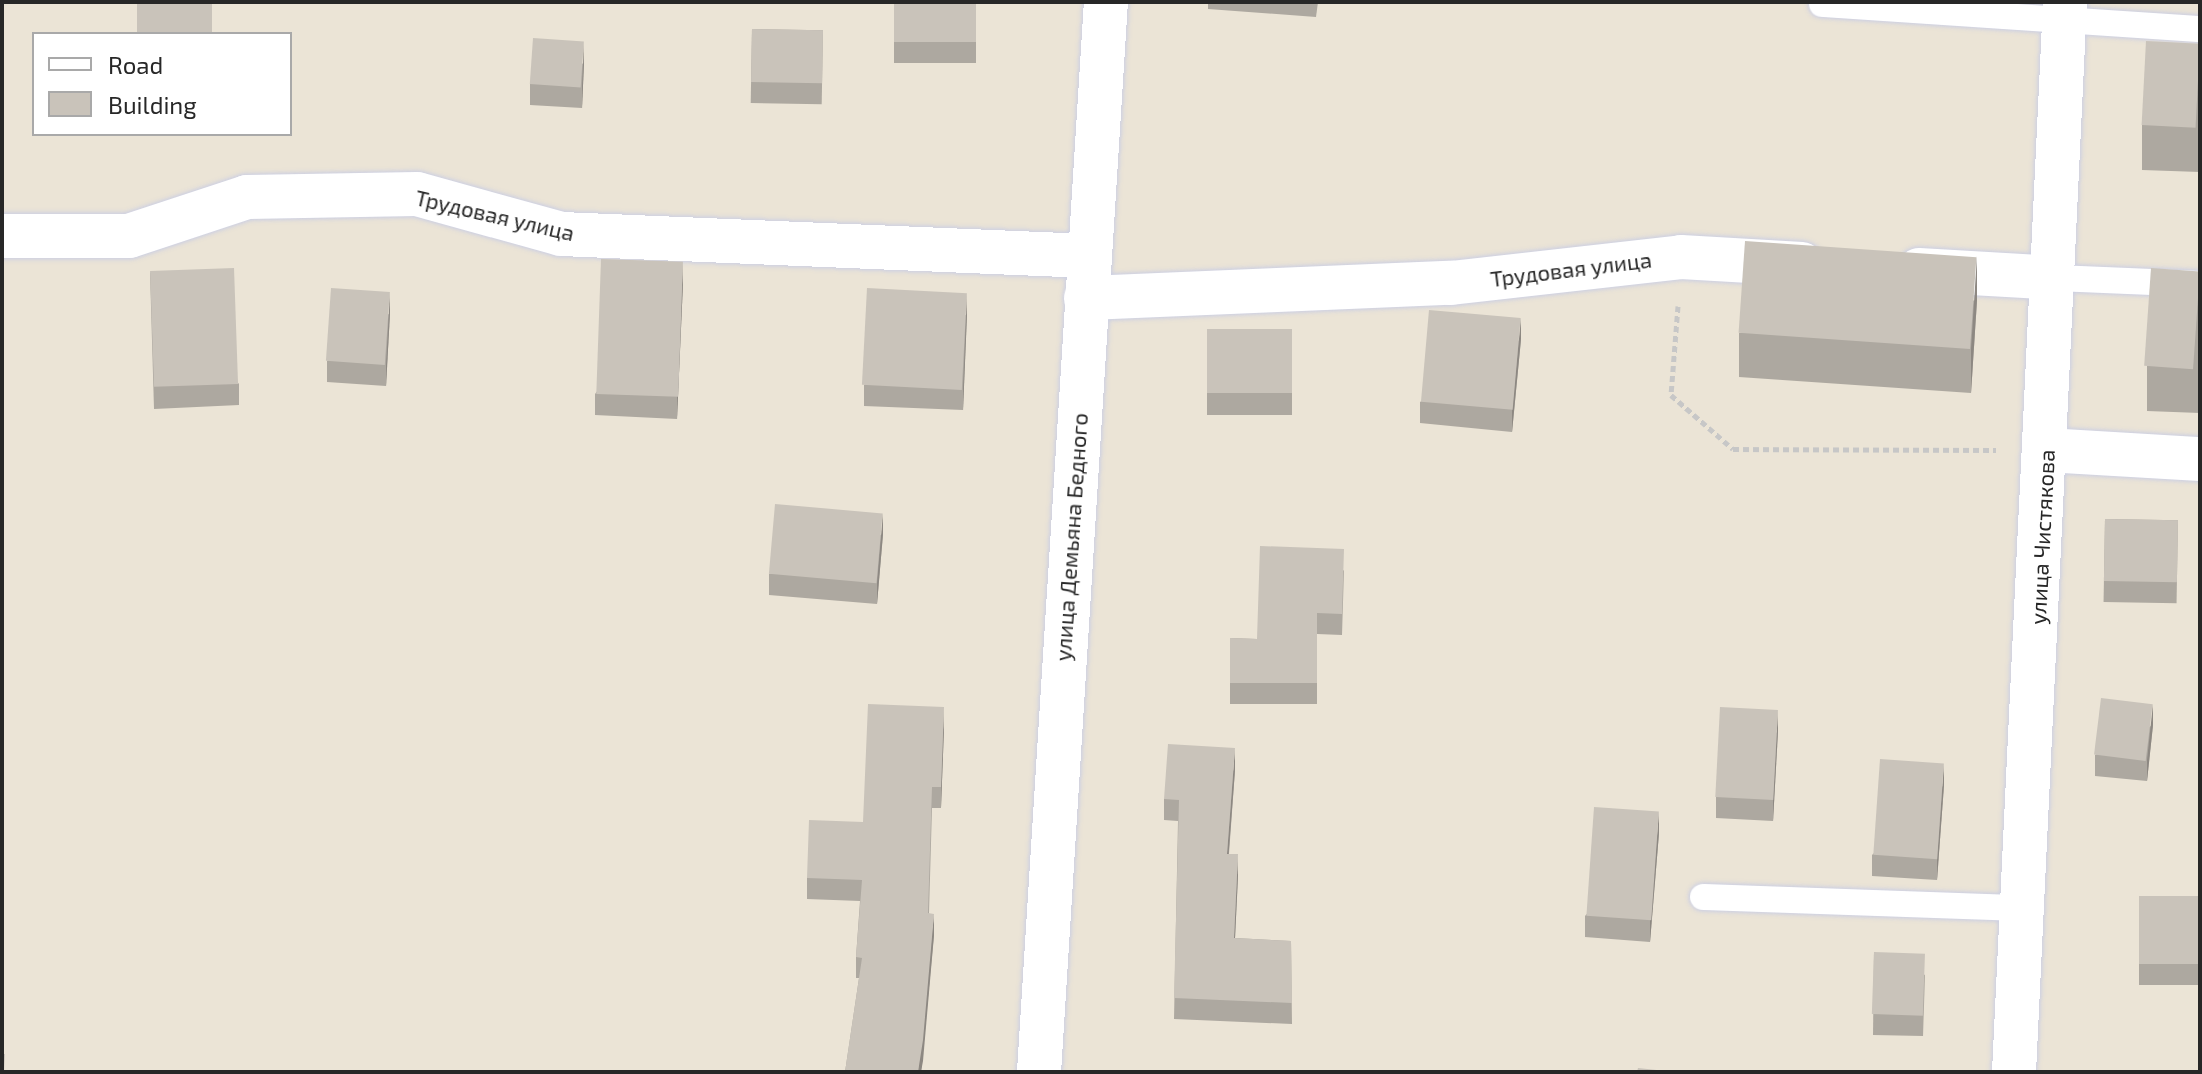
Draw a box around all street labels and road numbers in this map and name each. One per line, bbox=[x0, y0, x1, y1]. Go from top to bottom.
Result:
street label: Трудовая улица bbox=[413, 184, 577, 246]
street label: Трудовая улица bbox=[1489, 246, 1653, 292]
street label: улица Демьяна Бедного bbox=[1049, 412, 1093, 662]
street label: улица Чистякова bbox=[2024, 449, 2060, 625]

